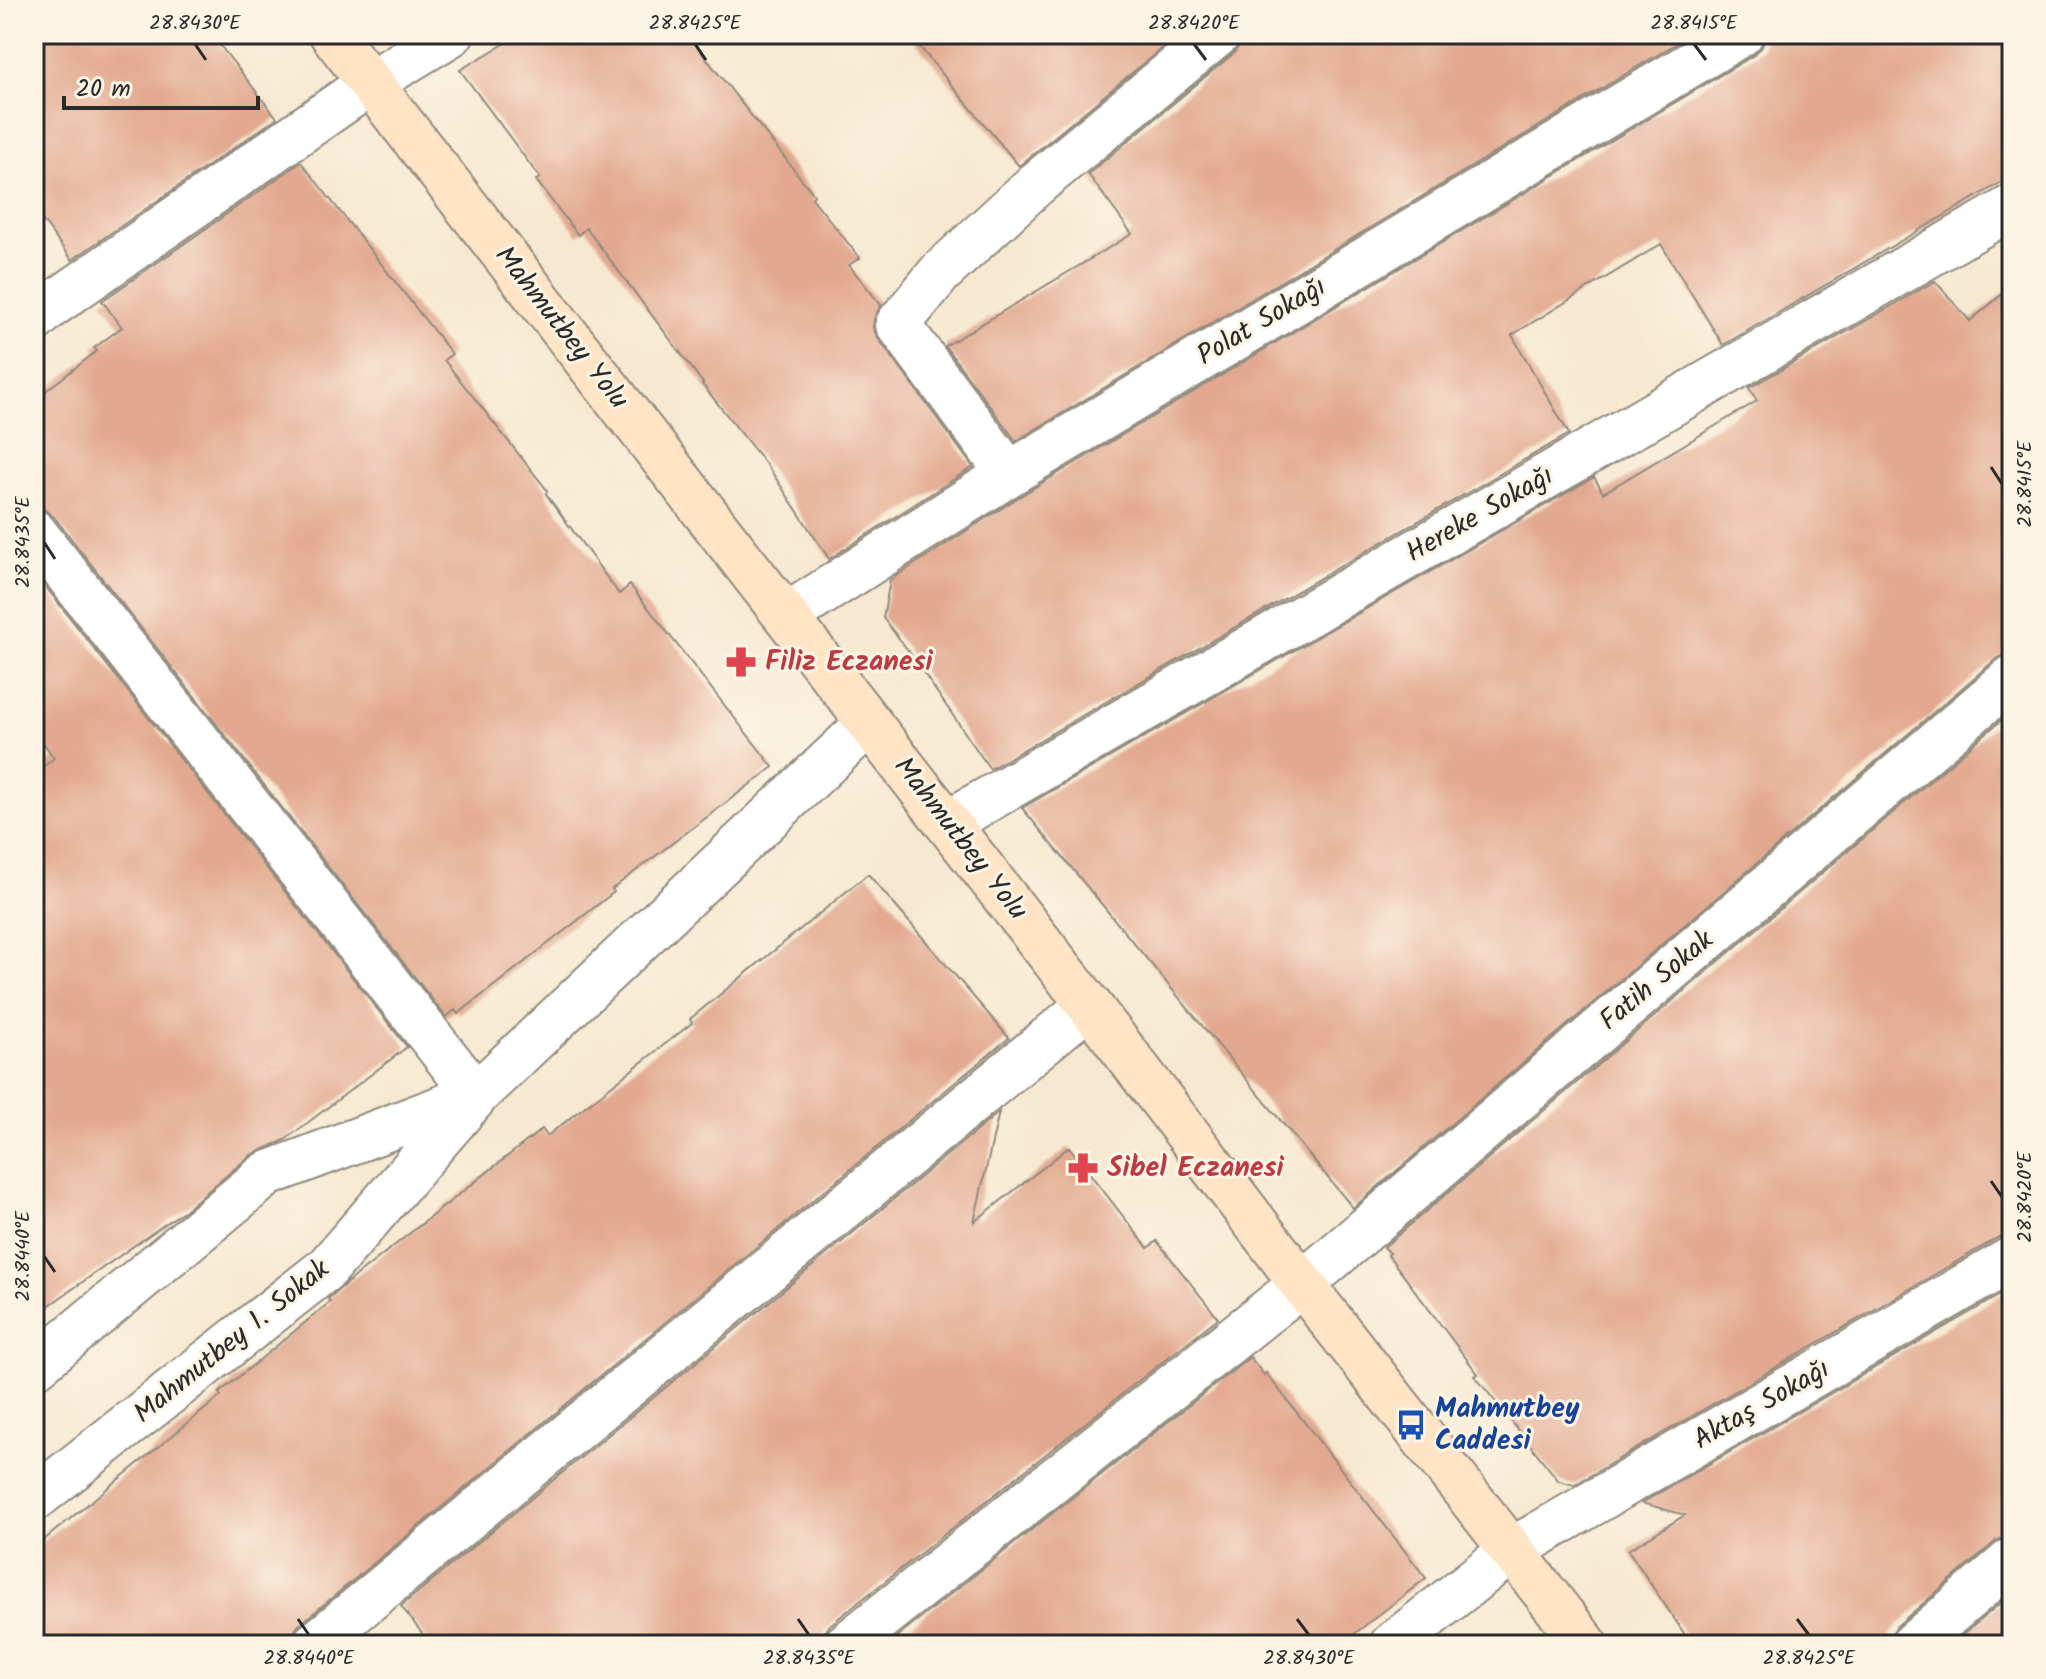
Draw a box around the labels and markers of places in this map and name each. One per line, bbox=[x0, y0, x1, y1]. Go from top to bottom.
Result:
place label: Filiz Eczanesi bbox=[765, 640, 933, 685]
pharmacy icon: Filiz Eczanesi bbox=[724, 645, 758, 679]
place label: Sibel Eczanesi bbox=[1107, 1146, 1285, 1191]
pharmacy icon: Sibel Eczanesi bbox=[1066, 1151, 1100, 1185]
place label: Mahmutbey Caddesi bbox=[1435, 1387, 1580, 1464]
bus stop icon: Mahmutbey Caddesi bbox=[1394, 1408, 1428, 1442]

